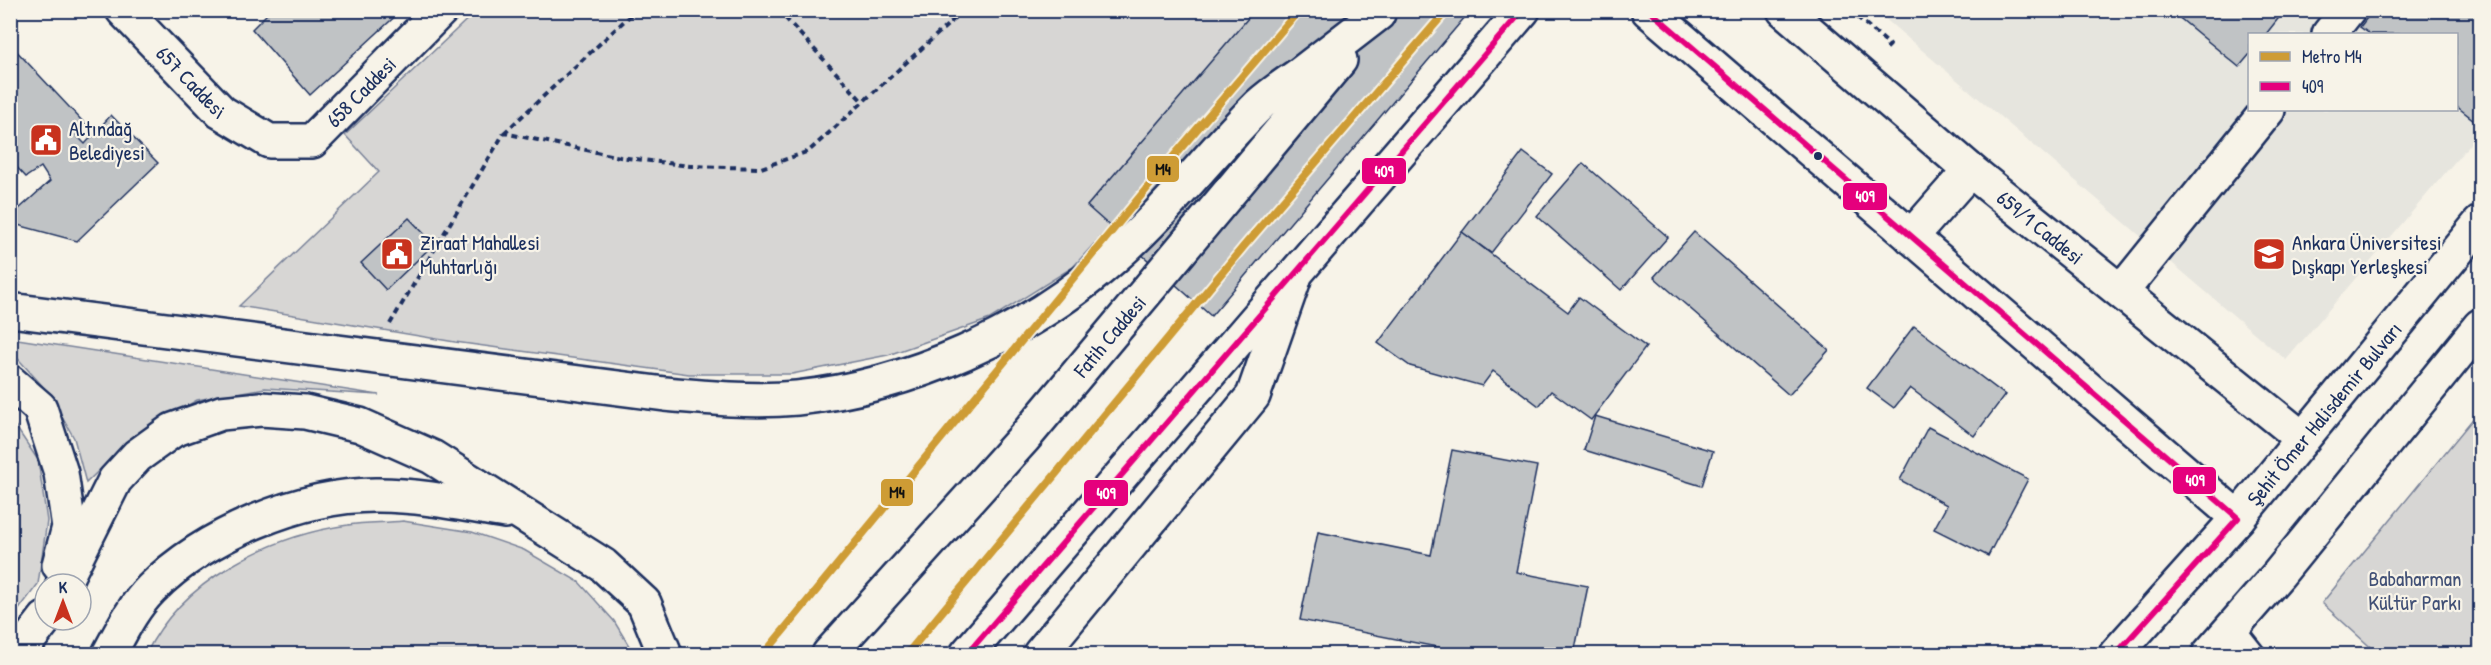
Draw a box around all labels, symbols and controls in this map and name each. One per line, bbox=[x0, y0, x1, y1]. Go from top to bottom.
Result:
legend bbox=[2248, 33, 2458, 111]
street label: 657 Caddesi bbox=[150, 39, 231, 126]
text: Metro M4 bbox=[2302, 44, 2362, 69]
street label: 658 Caddesi bbox=[319, 50, 402, 133]
text: 409 bbox=[2302, 74, 2324, 99]
place label: Altındağ Belediyesi bbox=[69, 114, 145, 167]
public building icon: Altındağ Belediyesi bbox=[28, 122, 64, 158]
unlabelled marker bbox=[1812, 150, 1824, 162]
line badge: M4 bbox=[1146, 155, 1180, 183]
line badge: 409 bbox=[1361, 157, 1407, 185]
text: M4 bbox=[1155, 158, 1171, 180]
text: 409 bbox=[1374, 160, 1394, 182]
line badge: 409 bbox=[1842, 182, 1888, 211]
street label: 659/1 Caddesi bbox=[1991, 183, 2090, 271]
text: 409 bbox=[1855, 185, 1875, 207]
place label: Ziraat Mahallesi Muhtarlığı bbox=[420, 228, 540, 281]
place label: Ankara Üniversitesi Dışkapı Yerleşkesi bbox=[2292, 228, 2442, 281]
public building icon: Ziraat Mahallesi Muhtarlığı bbox=[379, 236, 415, 272]
school or university icon: Ankara Üniversitesi Dışkapı Yerleşkesi bbox=[2251, 236, 2287, 272]
street label: Fatih Caddesi bbox=[1066, 289, 1152, 384]
street label: Şehit Ömer Halisdemir Bulvarı bbox=[2240, 315, 2408, 511]
line badge: 409 bbox=[2172, 466, 2217, 495]
text: 409 bbox=[2185, 469, 2205, 491]
line badge: M4 bbox=[880, 478, 914, 507]
line badge: 409 bbox=[1083, 479, 1129, 507]
text: M4 bbox=[889, 481, 905, 503]
text: 409 bbox=[1096, 482, 1116, 504]
park label: Babaharman Kültür Parkı bbox=[2368, 564, 2462, 617]
north arrow bbox=[33, 572, 93, 632]
text: K bbox=[59, 576, 68, 598]

